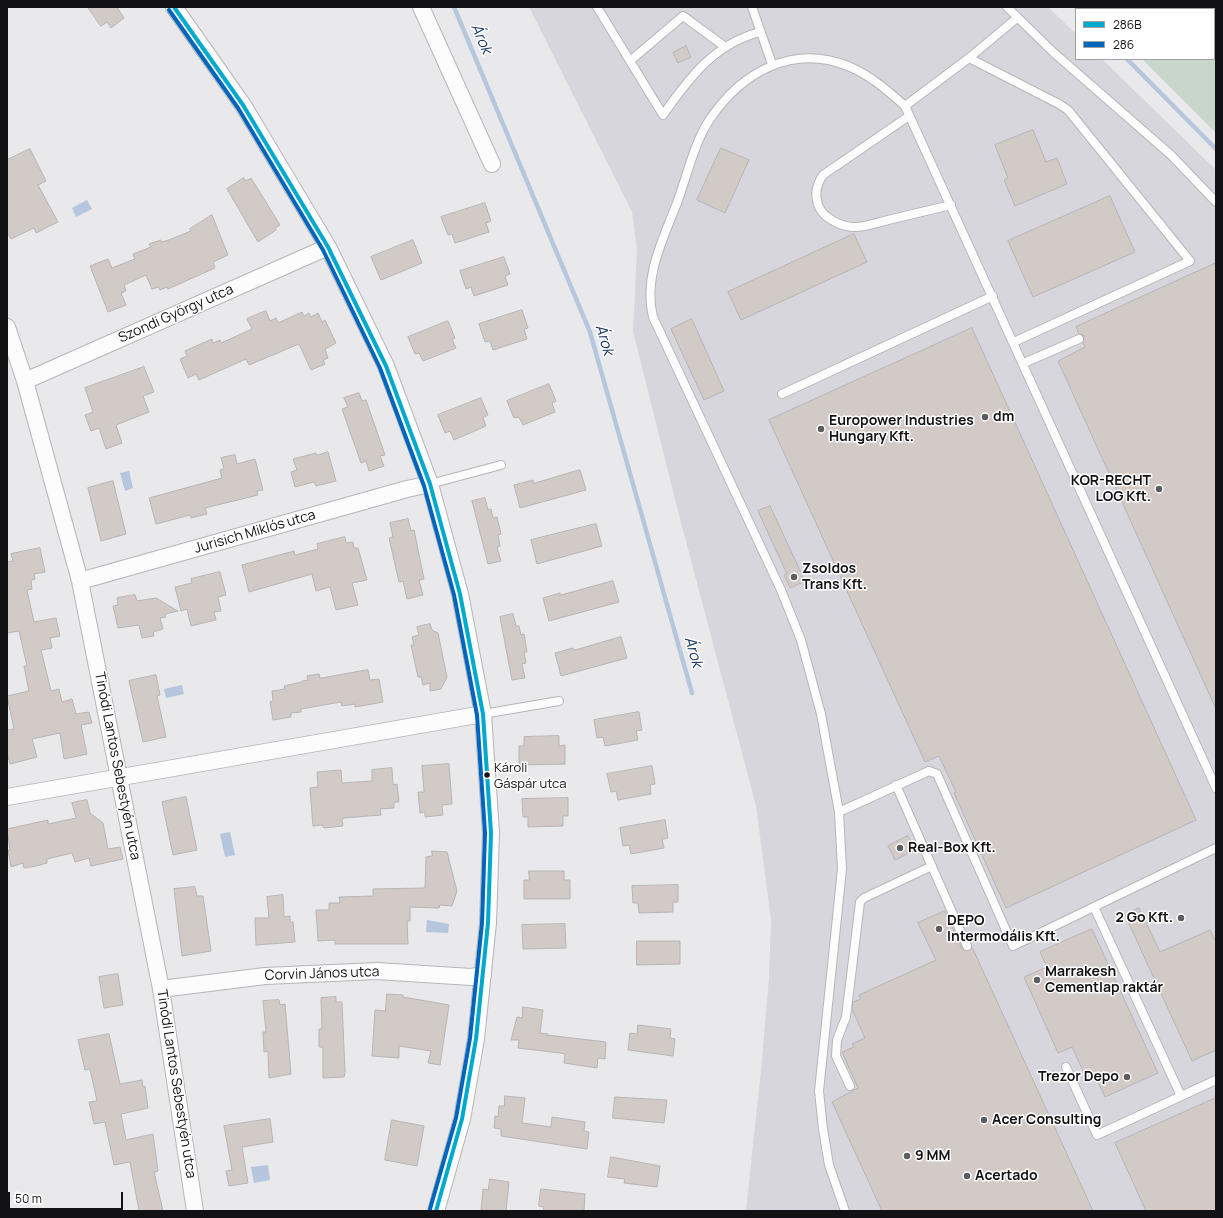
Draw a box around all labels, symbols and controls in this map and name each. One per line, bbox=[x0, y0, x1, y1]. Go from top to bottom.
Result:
legend bbox=[1075, 8, 1215, 60]
text: 286B bbox=[1113, 16, 1142, 33]
water label: Árok bbox=[467, 21, 495, 57]
text: 286 bbox=[1113, 36, 1134, 53]
street label: Szondi György utca bbox=[116, 281, 236, 347]
water label: Árok bbox=[591, 323, 617, 357]
place label: dm bbox=[993, 409, 1014, 425]
marker: dm bbox=[980, 412, 990, 422]
place label: Europower Industries Hungary Kft. bbox=[829, 413, 974, 446]
marker: Europower Industries Hungary Kft. bbox=[816, 424, 826, 434]
place label: KOR-RECHT LOG Kft. bbox=[1071, 473, 1151, 506]
marker: KOR-RECHT LOG Kft. bbox=[1154, 484, 1164, 494]
street label: Jurisich Miklós utca bbox=[192, 507, 318, 557]
place label: Zsoldos Trans Kft. bbox=[802, 561, 867, 594]
marker: Zsoldos Trans Kft. bbox=[789, 572, 799, 582]
water label: Árok bbox=[680, 635, 706, 669]
street label: Tinódi Lantos Sebestyén utca bbox=[91, 671, 143, 861]
place label: Károli Gáspár utca bbox=[494, 760, 566, 791]
marker: Károli Gáspár utca bbox=[482, 770, 492, 780]
place label: Real-Box Kft. bbox=[908, 840, 996, 856]
marker: Real-Box Kft. bbox=[895, 843, 905, 853]
place label: 2 Go Kft. bbox=[1116, 910, 1173, 926]
place label: DEPO Intermodális Kft. bbox=[947, 913, 1060, 946]
marker: 2 Go Kft. bbox=[1176, 913, 1186, 923]
marker: DEPO Intermodális Kft. bbox=[934, 924, 944, 934]
street label: Corvin János utca bbox=[264, 964, 380, 984]
place label: Marrakesh Cementlap raktár bbox=[1045, 964, 1163, 996]
marker: Marrakesh Cementlap raktár bbox=[1032, 975, 1042, 985]
street label: Tinódi Lantos Sebestyén utca bbox=[153, 988, 199, 1180]
place label: Trezor Depo bbox=[1038, 1069, 1119, 1085]
marker: Trezor Depo bbox=[1122, 1072, 1132, 1082]
place label: Acer Consulting bbox=[992, 1112, 1101, 1128]
marker: Acer Consulting bbox=[979, 1115, 989, 1125]
place label: 9 MM bbox=[915, 1148, 950, 1164]
marker: 9 MM bbox=[902, 1151, 912, 1161]
place label: Acertado bbox=[975, 1168, 1038, 1184]
marker: Acertado bbox=[962, 1171, 972, 1181]
scale bar bbox=[10, 1184, 125, 1210]
text: 50 m bbox=[15, 1190, 42, 1207]

